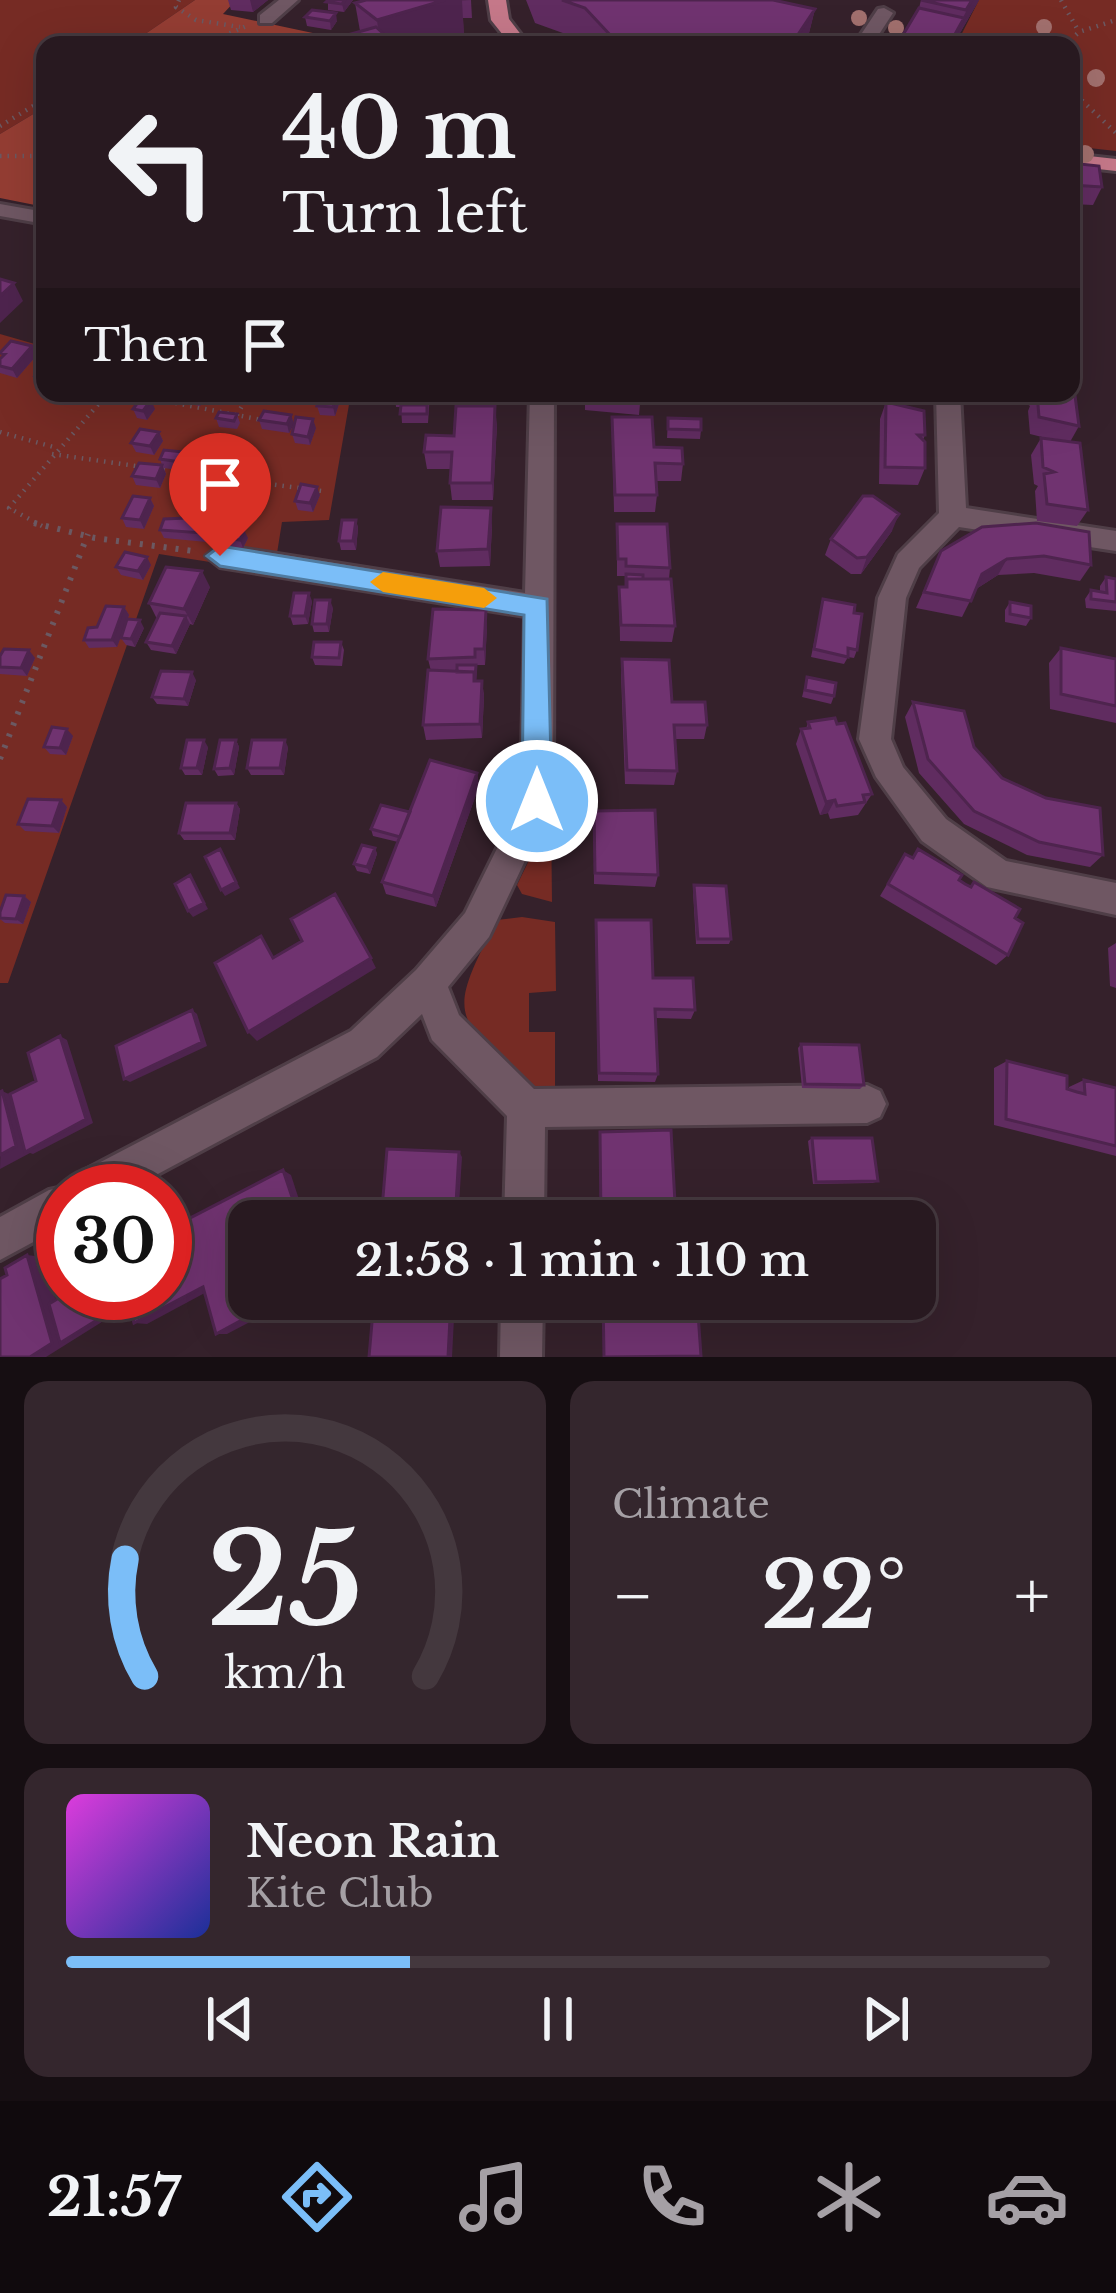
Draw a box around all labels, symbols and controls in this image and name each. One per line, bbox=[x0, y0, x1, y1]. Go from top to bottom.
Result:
text: 40 m bbox=[282, 77, 516, 181]
icon: left bbox=[84, 84, 240, 240]
text: Turn left bbox=[282, 180, 528, 247]
icon: arrive bbox=[232, 312, 298, 378]
text: Then bbox=[84, 317, 208, 373]
pin bbox=[169, 433, 271, 556]
icon: arrive bbox=[187, 451, 253, 517]
position arrow bbox=[474, 738, 600, 864]
speed limit sign: 30 bbox=[36, 1164, 192, 1320]
text: 21:58 · 1 min · 110 m bbox=[355, 1232, 809, 1288]
text: Climate bbox=[612, 1480, 770, 1529]
text: 25 bbox=[207, 1504, 363, 1659]
text: 22° bbox=[761, 1541, 907, 1652]
text: − bbox=[612, 1555, 654, 1637]
text: + bbox=[1014, 1555, 1050, 1637]
text: km/h bbox=[224, 1645, 346, 1699]
text: Neon Rain bbox=[246, 1813, 499, 1869]
text: Kite Club bbox=[246, 1869, 434, 1918]
icon: previous bbox=[197, 1986, 263, 2052]
icon: pause bbox=[525, 1986, 591, 2052]
icon: next bbox=[853, 1986, 919, 2052]
icon: directions bbox=[275, 2155, 359, 2239]
icon: music bbox=[452, 2155, 536, 2239]
icon: phone bbox=[630, 2155, 714, 2239]
icon: climate bbox=[807, 2155, 891, 2239]
icon: car bbox=[985, 2155, 1069, 2239]
text: 21:57 bbox=[47, 2164, 181, 2231]

